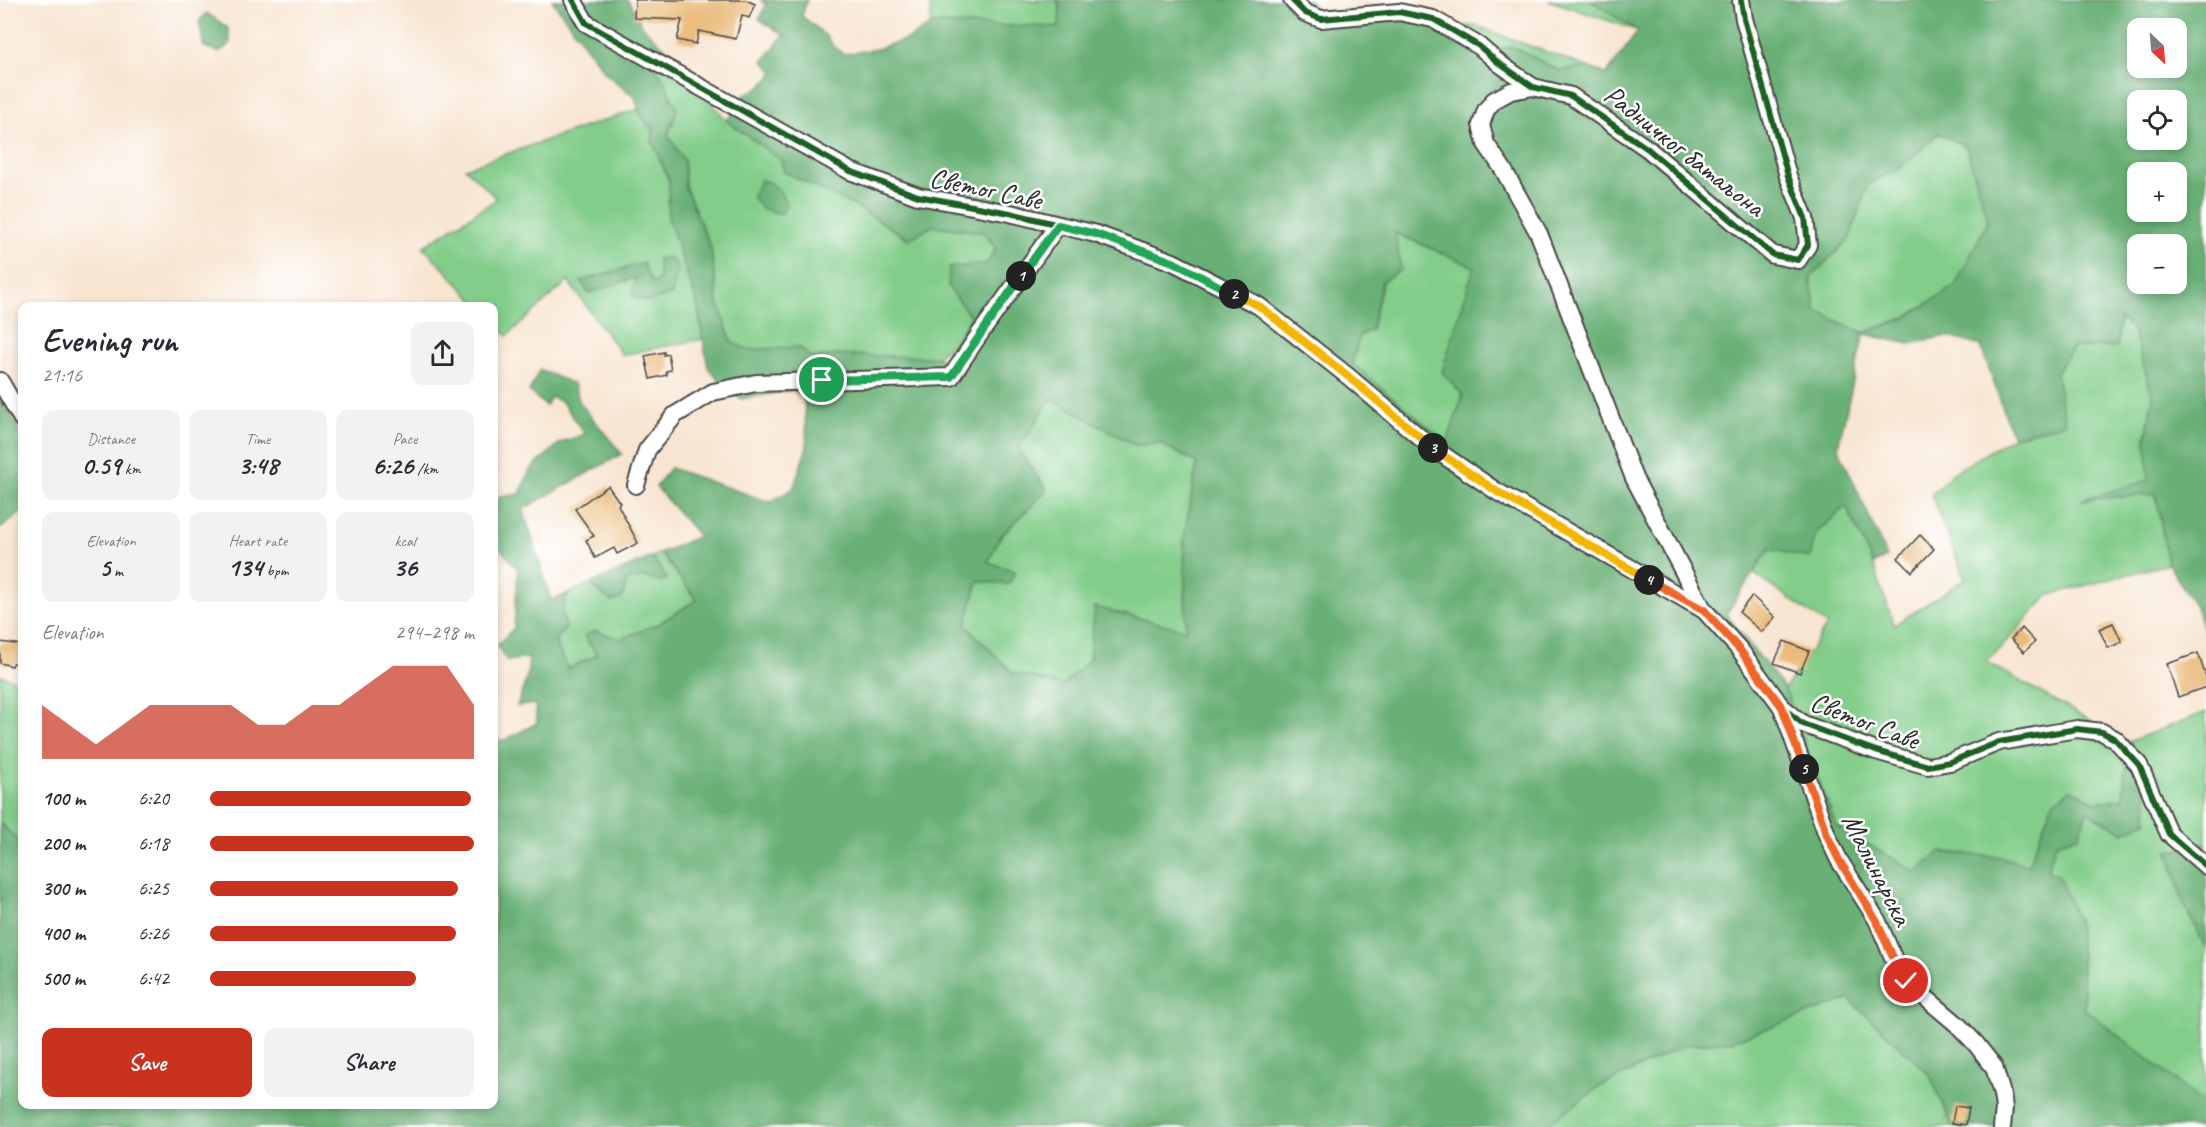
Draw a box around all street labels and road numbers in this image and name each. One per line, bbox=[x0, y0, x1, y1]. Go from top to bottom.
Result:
street label: Радничког батаљона bbox=[1597, 77, 1773, 225]
street label: Светог Саве bbox=[927, 160, 1047, 218]
street label: Светог Саве bbox=[1806, 684, 1926, 758]
street label: Малинарска bbox=[1834, 807, 1921, 933]

